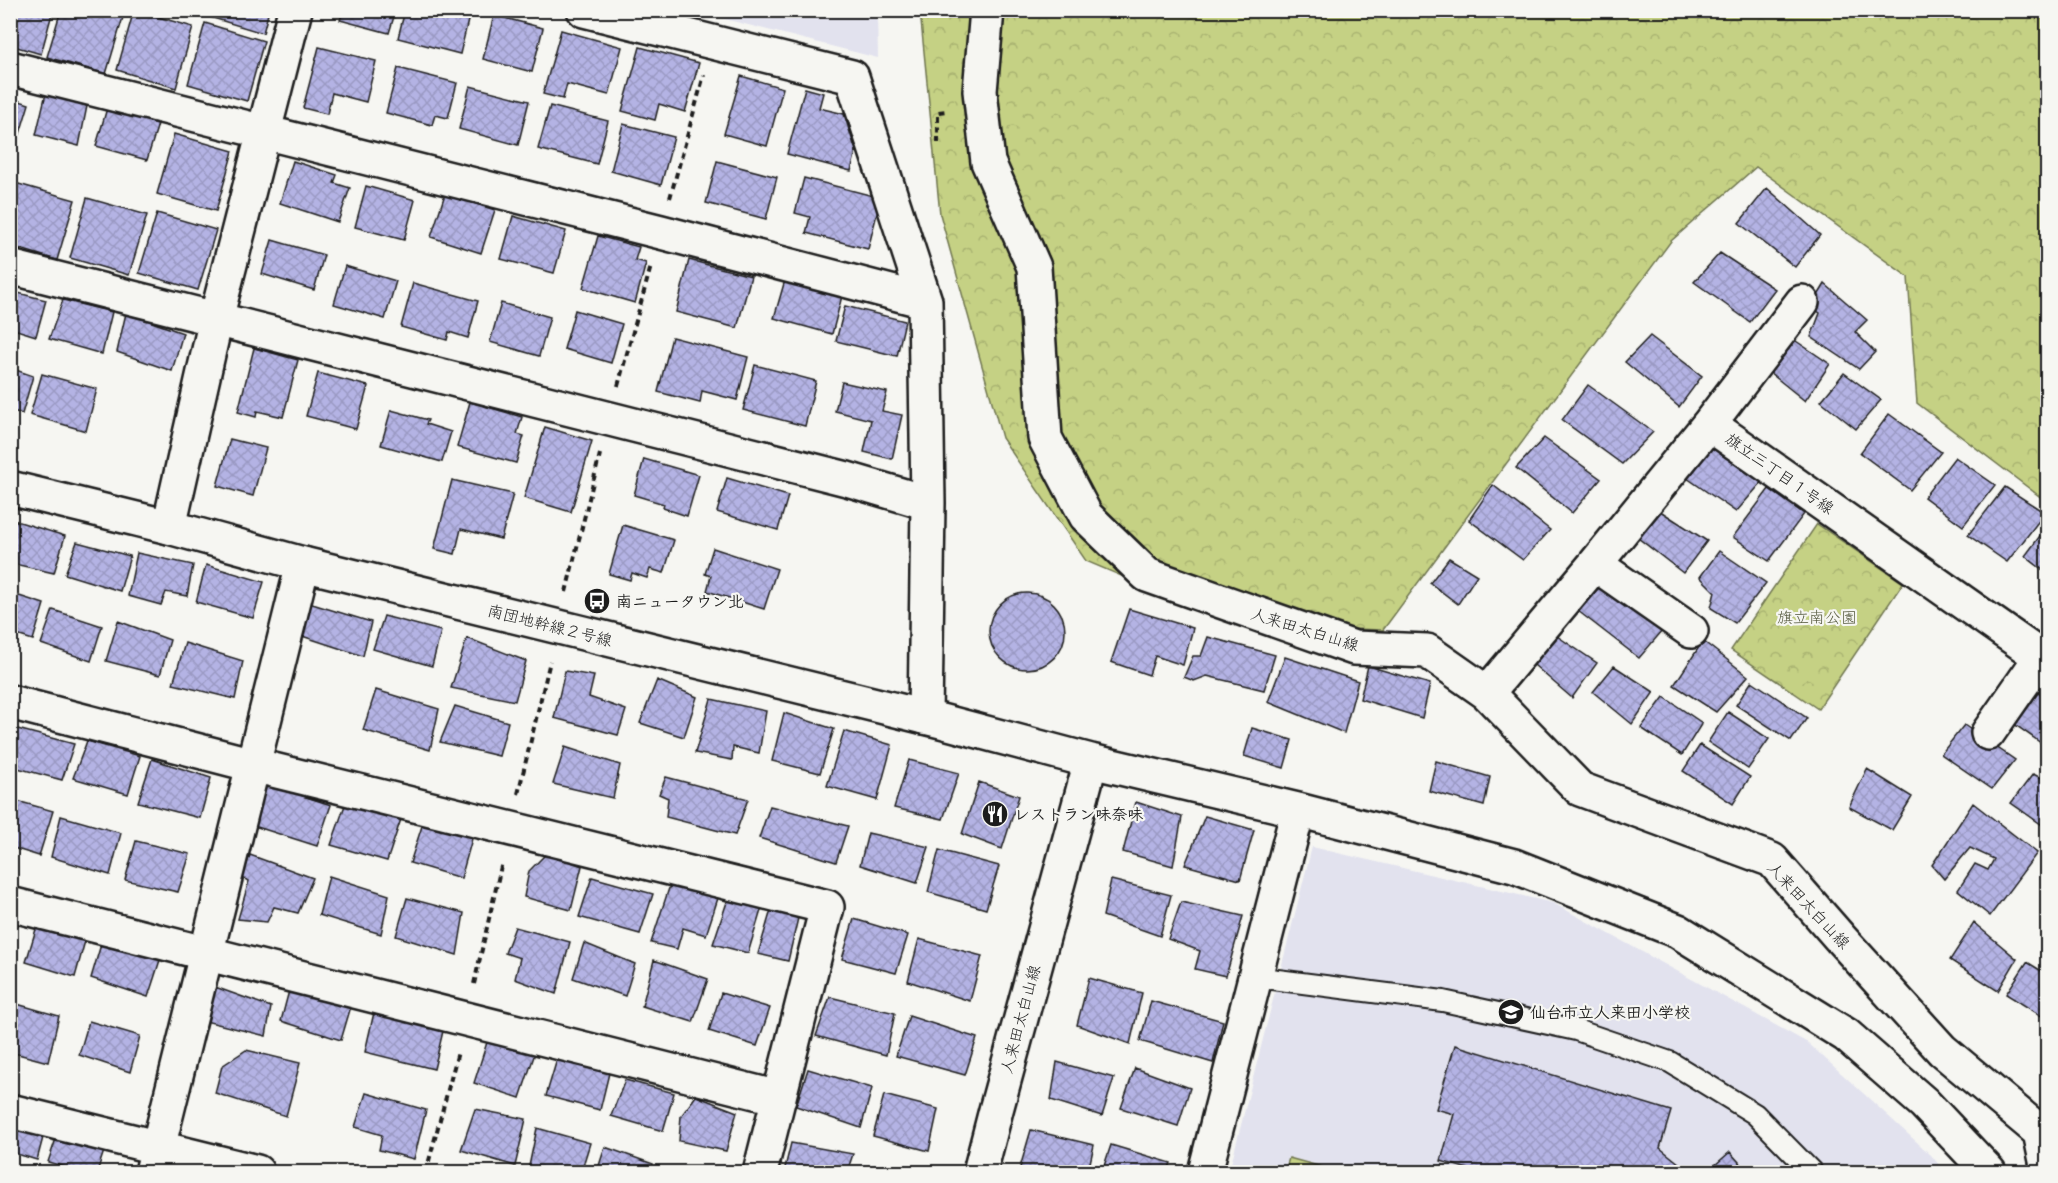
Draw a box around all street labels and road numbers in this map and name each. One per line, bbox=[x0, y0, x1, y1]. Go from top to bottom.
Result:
street label: 旗立三丁目１号線 bbox=[1721, 427, 1839, 519]
street label: 南団地幹線２号線 bbox=[485, 599, 615, 651]
street label: 人来田太白山線 bbox=[1248, 602, 1362, 656]
street label: 人来田太白山線 bbox=[1763, 857, 1855, 953]
street label: 人来田太白山線 bbox=[995, 962, 1045, 1076]

